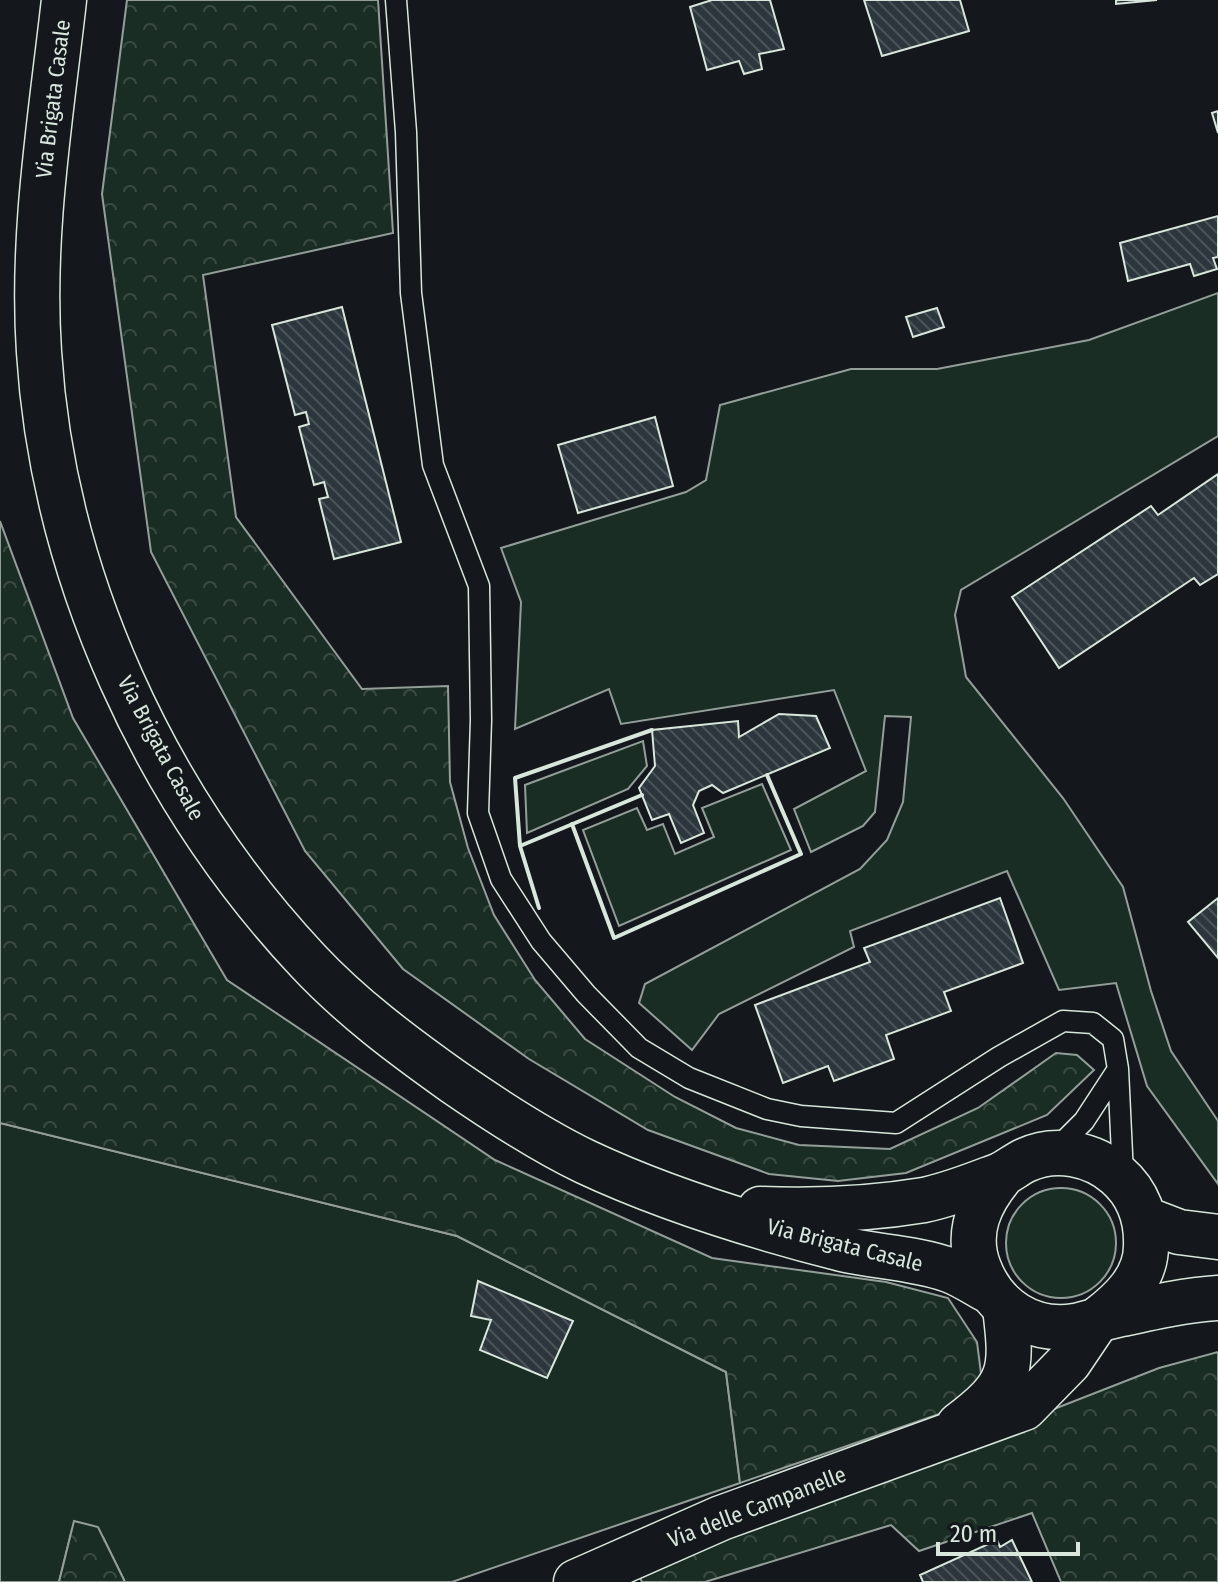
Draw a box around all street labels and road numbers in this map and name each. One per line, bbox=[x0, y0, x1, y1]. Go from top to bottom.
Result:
street label: Via Brigata Casale bbox=[30, 18, 76, 180]
street label: Via Brigata Casale bbox=[112, 671, 210, 825]
street label: Via Brigata Casale bbox=[764, 1213, 926, 1277]
street label: Via delle Campanelle bbox=[664, 1461, 850, 1553]

